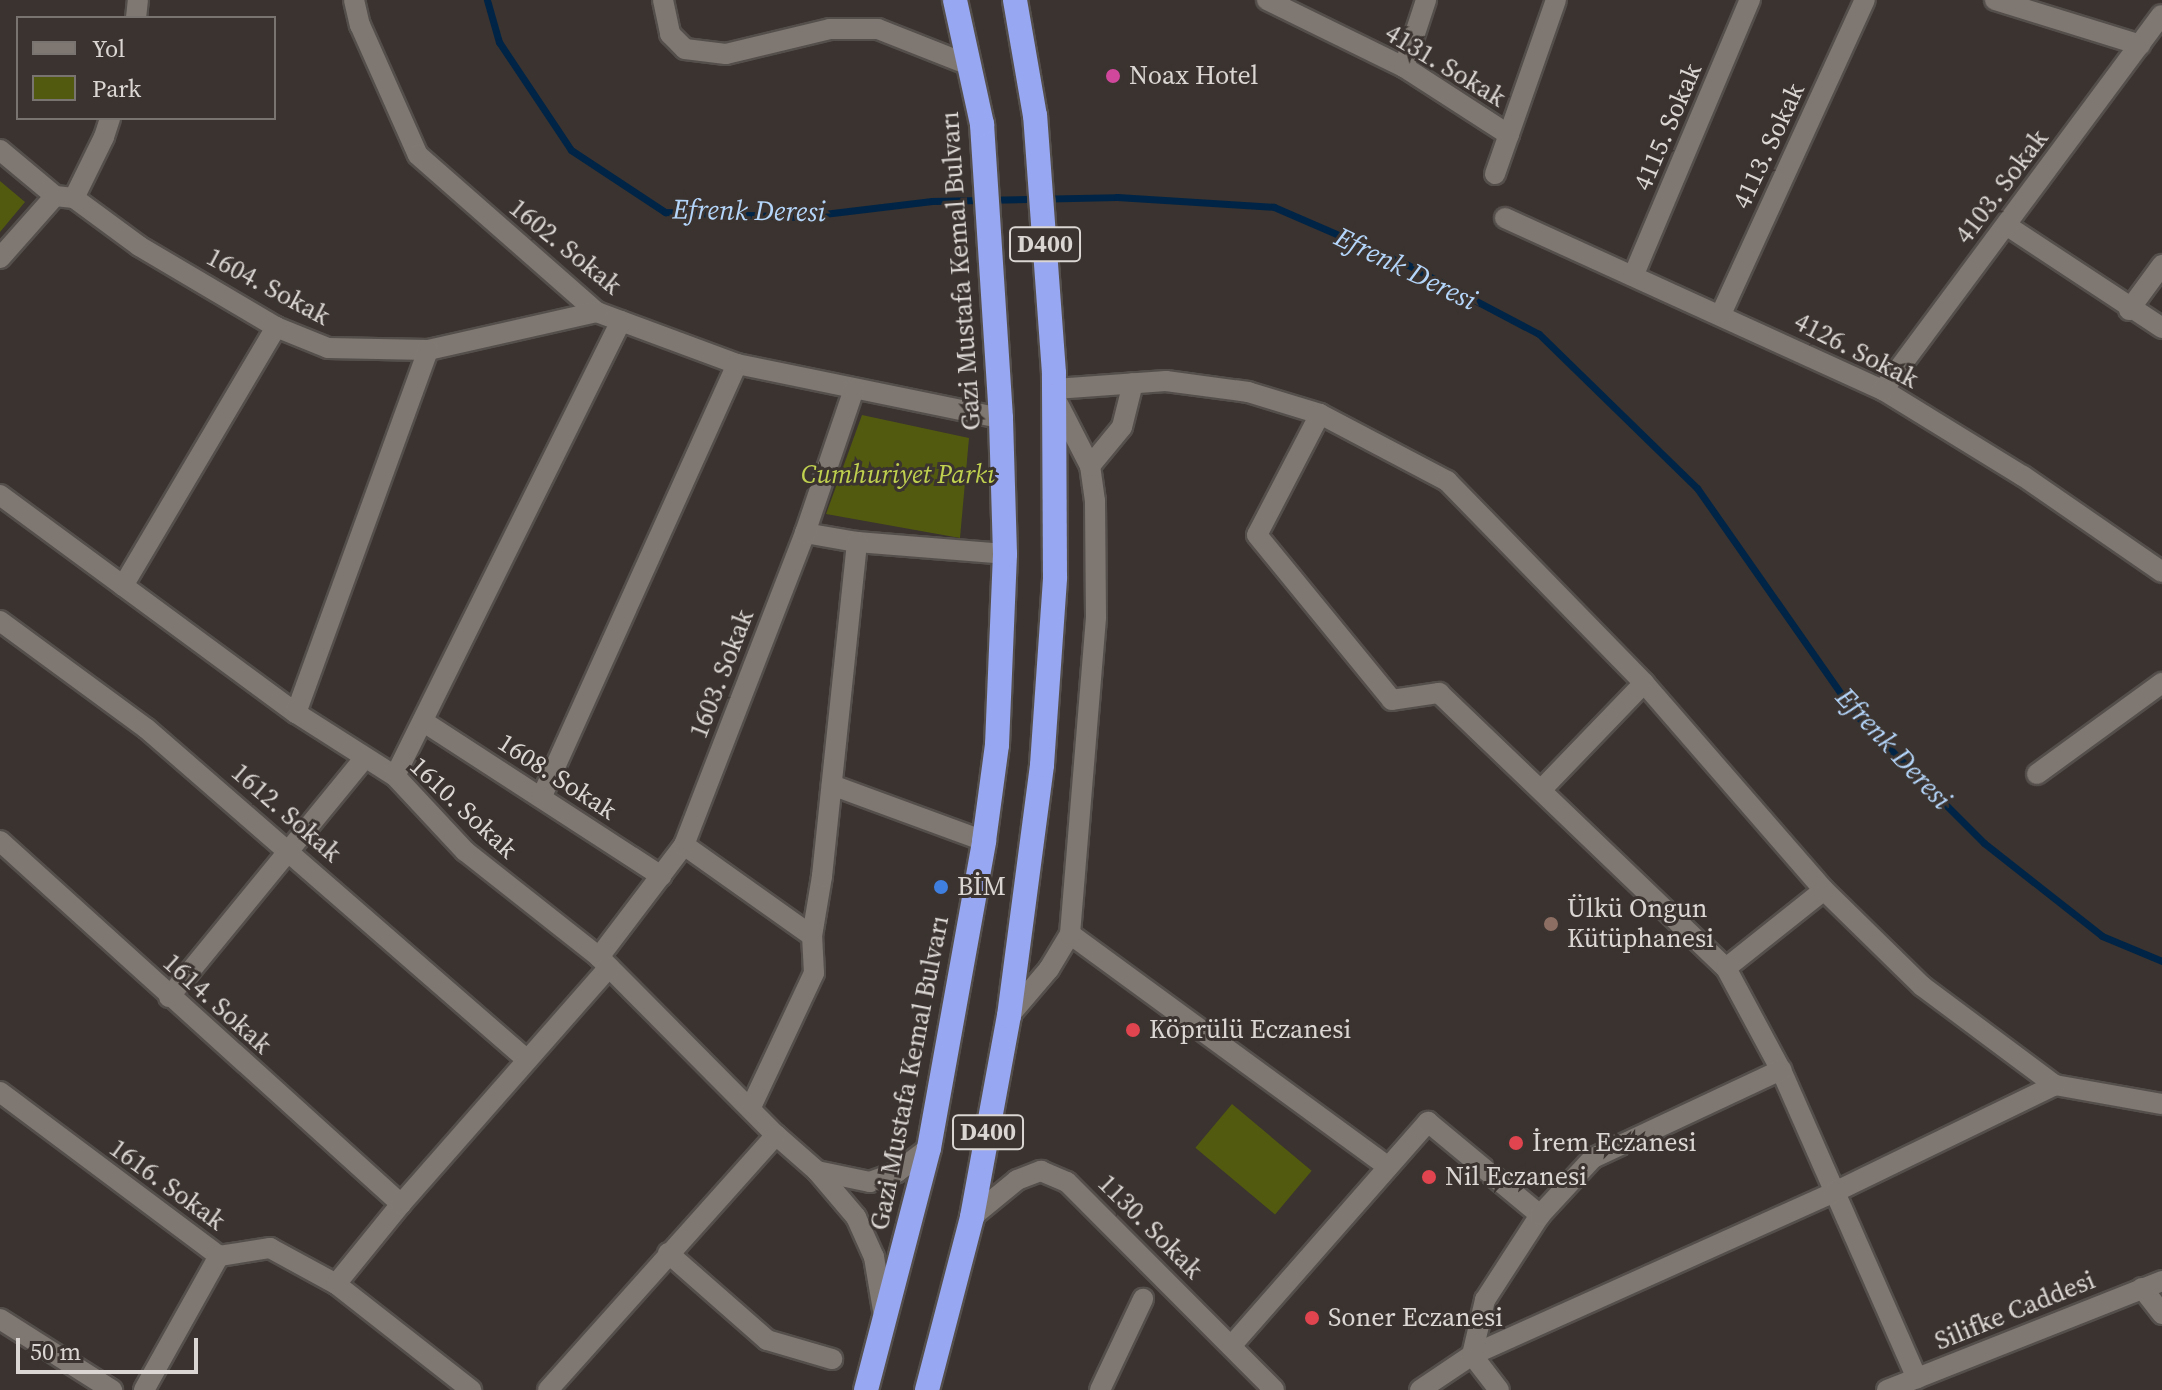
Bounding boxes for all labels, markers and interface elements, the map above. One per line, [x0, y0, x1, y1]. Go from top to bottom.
legend [16, 16, 276, 120]
street label: 4131. Sokak [1379, 18, 1511, 114]
text: Yol [92, 32, 125, 65]
street label: 4115. Sokak [1627, 59, 1709, 195]
place label: Noax Hotel [1129, 60, 1258, 92]
marker: Noax Hotel [1104, 67, 1122, 85]
text: Park [92, 72, 141, 105]
street label: 4113. Sokak [1726, 78, 1812, 214]
street label: Gazi Mustafa Kemal Bulvarı [934, 110, 988, 432]
street label: 4103. Sokak [1949, 124, 2055, 250]
street label: 1602. Sokak [503, 192, 627, 302]
water label: Efrenk Deresi [672, 192, 826, 228]
water label: Efrenk Deresi [1329, 219, 1483, 317]
road number: D400 [1009, 224, 1081, 264]
street label: 1604. Sokak [201, 242, 335, 332]
street label: 4126. Sokak [1789, 306, 1923, 396]
park label: Cumhuriyet Parkı [801, 459, 995, 491]
street label: 1603. Sokak [683, 605, 761, 743]
water label: Efrenk Deresi [1829, 680, 1959, 816]
street label: 1608. Sokak [492, 727, 622, 827]
street label: 1610. Sokak [403, 751, 523, 865]
street label: 1612. Sokak [225, 757, 347, 869]
place label: BİM [957, 871, 1006, 903]
marker: BİM [932, 878, 950, 896]
place label: Ülkü Ongun Kütüphanesi [1567, 893, 1714, 954]
street label: Gazi Mustafa Kemal Bulvarı [864, 913, 956, 1233]
marker: Ülkü Ongun Kütüphanesi [1542, 915, 1560, 933]
street label: 1614. Sokak [156, 947, 278, 1061]
place label: Köprülü Eczanesi [1149, 1014, 1351, 1046]
marker: Köprülü Eczanesi [1124, 1021, 1142, 1039]
road number: D400 [952, 1112, 1024, 1152]
place label: İrem Eczanesi [1532, 1127, 1697, 1159]
street label: 1616. Sokak [103, 1133, 231, 1237]
marker: İrem Eczanesi [1507, 1134, 1525, 1152]
place label: Nil Eczanesi [1445, 1161, 1587, 1193]
street label: 1130. Sokak [1091, 1168, 1209, 1286]
marker: Nil Eczanesi [1420, 1168, 1438, 1186]
street label: Silifke Caddesi [1930, 1265, 2100, 1357]
place label: Soner Eczanesi [1328, 1302, 1503, 1334]
marker: Soner Eczanesi [1303, 1309, 1321, 1327]
scale bar [20, 1322, 202, 1372]
text: 50 m [30, 1335, 81, 1368]

